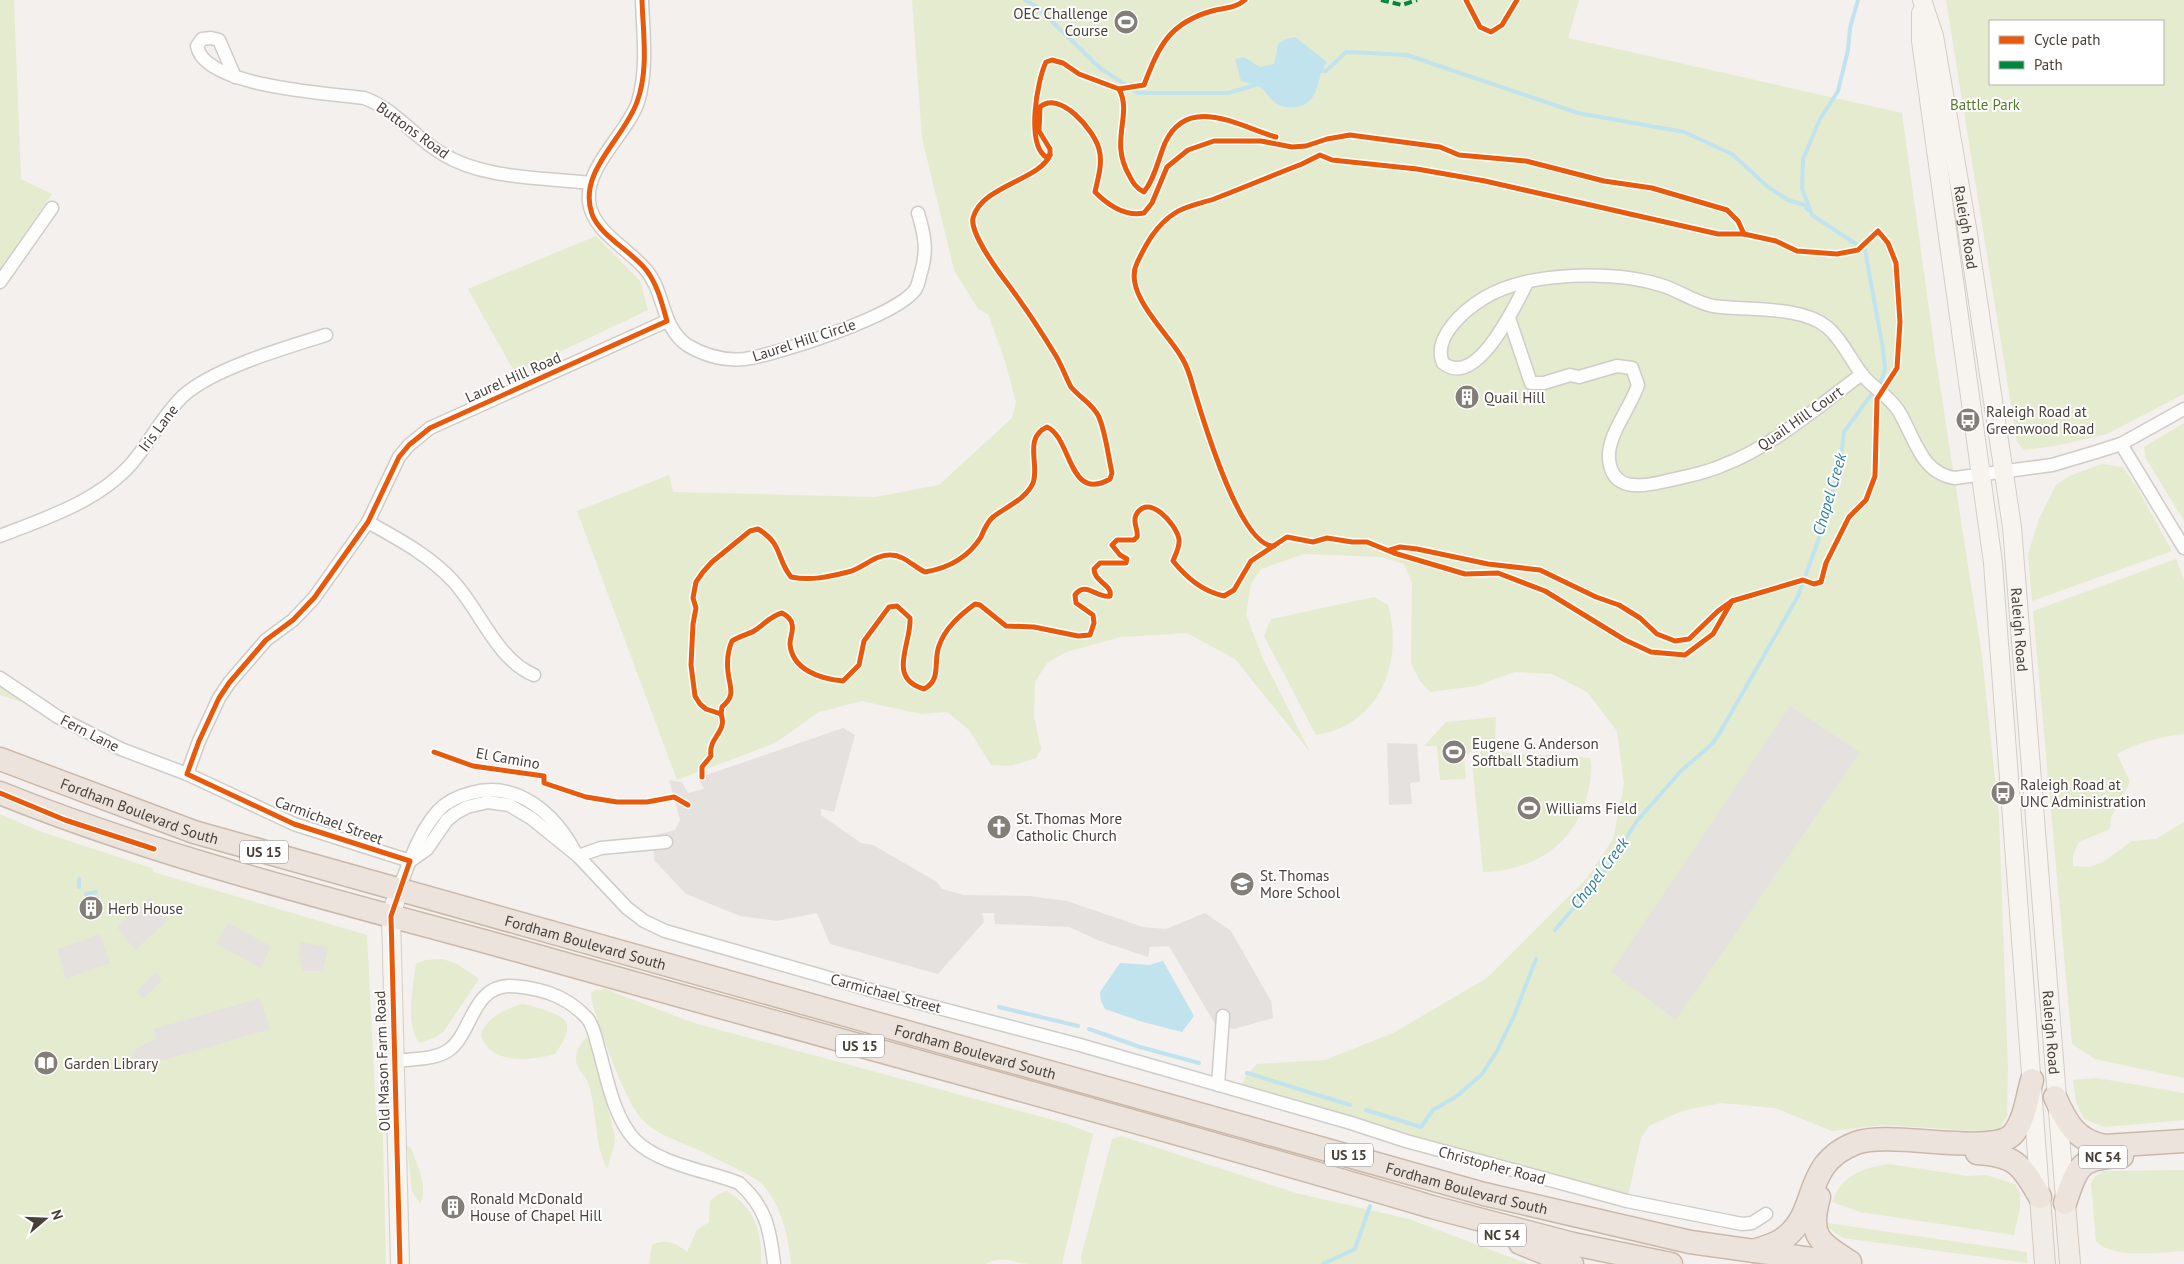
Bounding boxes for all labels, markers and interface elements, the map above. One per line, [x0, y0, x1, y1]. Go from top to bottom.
place label: OEC Challenge Course [1013, 4, 1108, 40]
sports icon: OEC Challenge Course [1113, 9, 1139, 35]
legend [1989, 20, 2164, 85]
text: Cycle path [2034, 30, 2100, 49]
text: Path [2034, 55, 2063, 74]
park label: Battle Park [1950, 95, 2021, 114]
street label: Buttons Road [373, 97, 453, 163]
street label: Raleigh Road [1950, 184, 1983, 270]
street label: Laurel Hill Circle [750, 314, 858, 366]
street label: Laurel Hill Road [462, 347, 564, 407]
street label: Quail Hill Court [1754, 382, 1846, 454]
building icon: Quail Hill [1454, 384, 1480, 410]
place label: Quail Hill [1484, 388, 1546, 407]
street label: Iris Lane [134, 401, 182, 455]
place label: Raleigh Road at Greenwood Road [1986, 402, 2094, 438]
bus stop icon: Raleigh Road at Greenwood Road [1955, 407, 1981, 433]
water label: Chapel Creek [1808, 450, 1850, 537]
street label: Raleigh Road [2007, 587, 2033, 672]
street label: Fern Lane [57, 710, 123, 756]
place label: Eugene G. Anderson Softball Stadium [1472, 734, 1599, 770]
sports icon: Eugene G. Anderson Softball Stadium [1441, 739, 1467, 765]
street label: El Camino [475, 743, 541, 773]
street label: Fordham Boulevard South [58, 773, 221, 848]
place label: Raleigh Road at UNC Administration [2020, 775, 2146, 811]
bus stop icon: Raleigh Road at UNC Administration [1990, 780, 2016, 806]
street label: Carmichael Street [272, 792, 386, 848]
sports icon: Williams Field [1516, 795, 1542, 821]
place label: Williams Field [1546, 799, 1637, 818]
place label: St. Thomas More Catholic Church [1016, 809, 1122, 845]
church icon: St. Thomas More Catholic Church [986, 814, 1012, 840]
water label: Chapel Creek [1566, 833, 1633, 913]
road number: US 15 [240, 840, 288, 864]
place label: St. Thomas More School [1260, 866, 1341, 902]
school or university icon: St. Thomas More School [1229, 871, 1255, 897]
building icon: Herb House [78, 895, 104, 921]
place label: Herb House [108, 899, 183, 918]
street label: Fordham Boulevard South [503, 910, 668, 974]
street label: Carmichael Street [829, 969, 943, 1017]
street label: Raleigh Road [2039, 989, 2065, 1075]
street label: Old Mason Farm Road [370, 990, 394, 1132]
street label: Fordham Boulevard South [893, 1020, 1058, 1083]
road number: US 15 [836, 1034, 884, 1058]
library icon: Garden Library [33, 1050, 59, 1076]
place label: Garden Library [64, 1054, 158, 1073]
street label: Christopher Road [1436, 1142, 1548, 1188]
road number: US 15 [1325, 1144, 1373, 1166]
road number: NC 54 [2079, 1146, 2127, 1168]
street label: Fordham Boulevard South [1384, 1157, 1550, 1218]
place label: Ronald McDonald House of Chapel Hill [470, 1189, 603, 1225]
north arrow [20, 1194, 70, 1244]
building icon: Ronald McDonald House of Chapel Hill [440, 1194, 466, 1220]
text: N [47, 1207, 67, 1222]
road number: NC 54 [1478, 1224, 1526, 1246]

